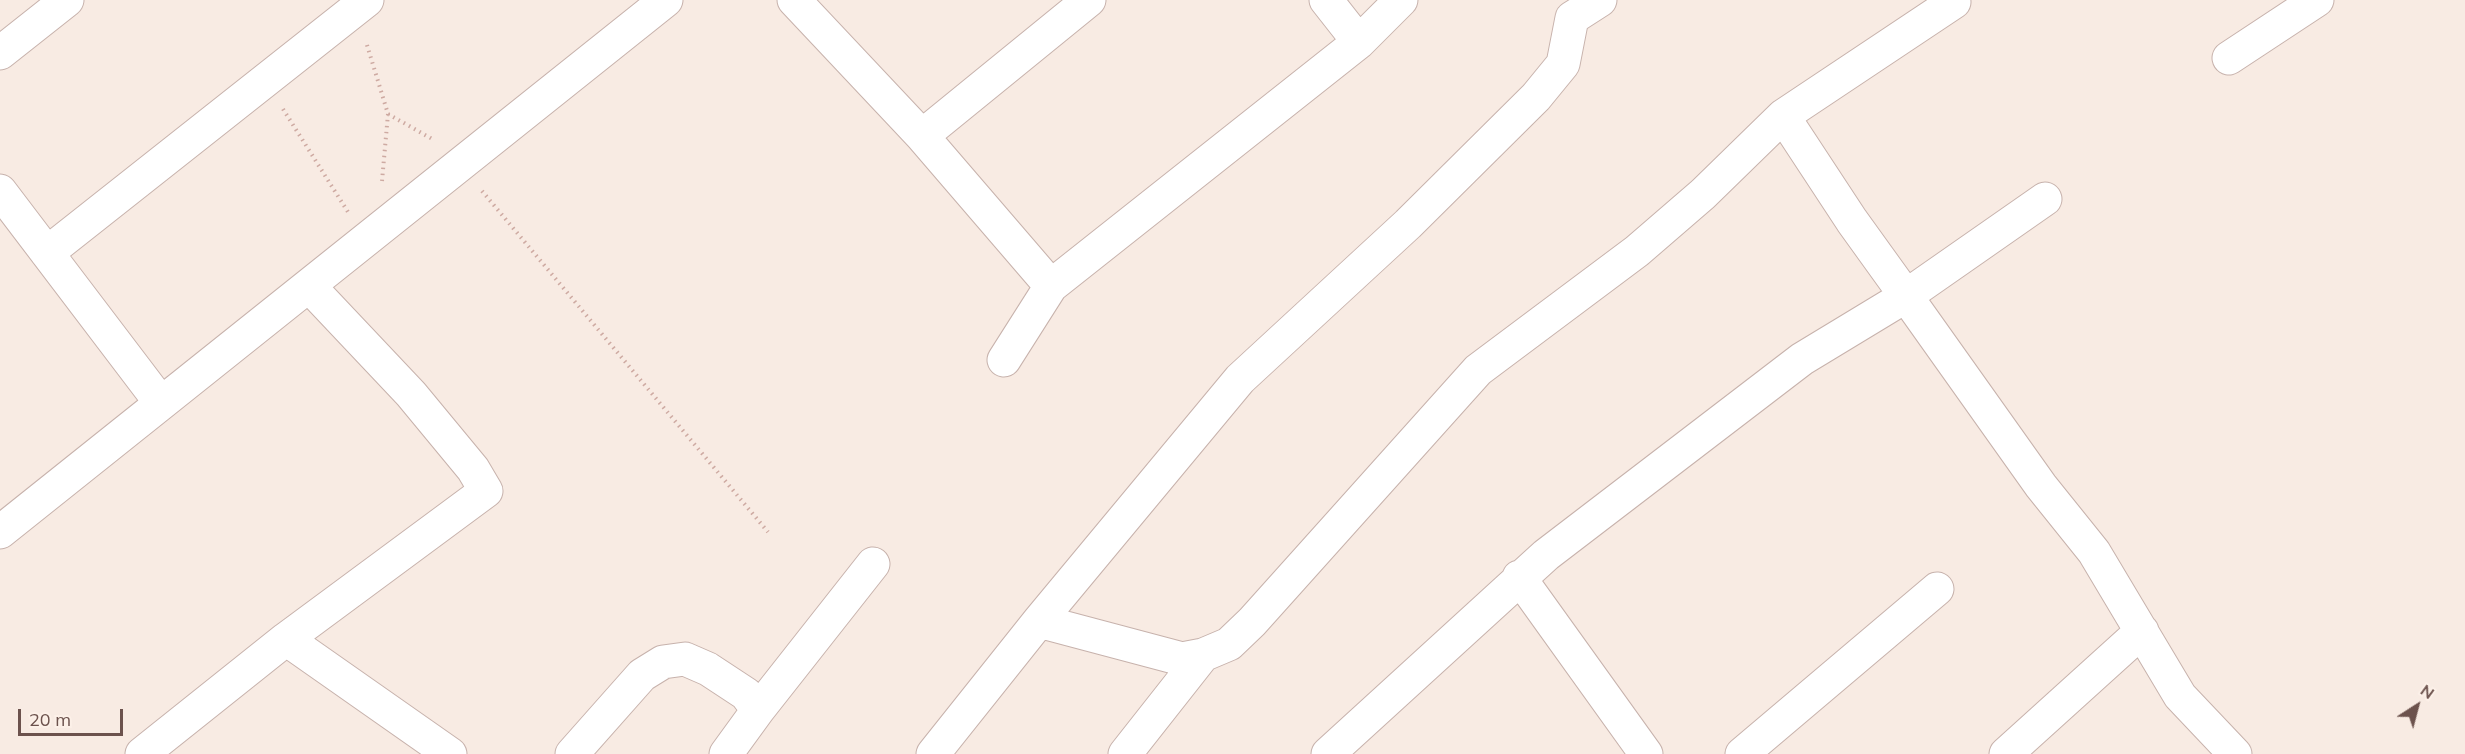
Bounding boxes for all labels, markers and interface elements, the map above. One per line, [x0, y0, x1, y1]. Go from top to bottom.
north arrow [2387, 676, 2447, 736]
text: N [2417, 680, 2438, 703]
scale bar [21, 697, 126, 735]
text: 20 m [29, 708, 71, 731]

